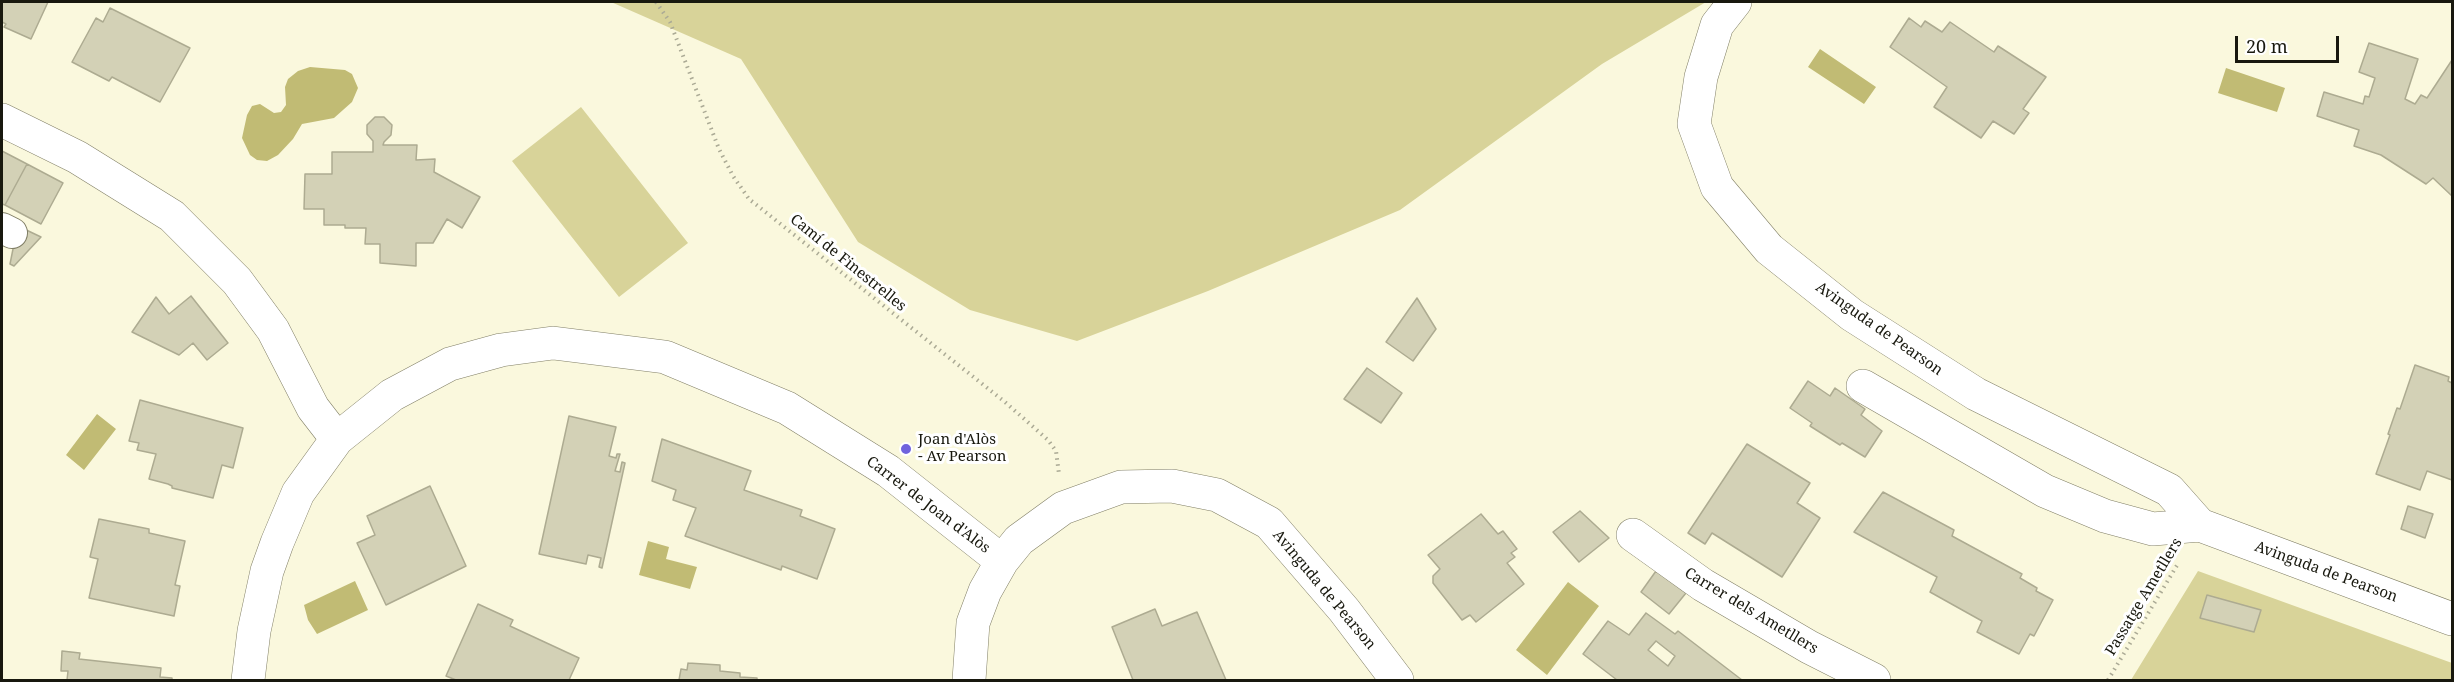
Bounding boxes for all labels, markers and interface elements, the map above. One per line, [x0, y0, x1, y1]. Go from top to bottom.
scale bar [2238, 24, 2342, 62]
text: 20 m [2246, 34, 2288, 58]
street label: Camí de Finestrelles [786, 211, 910, 315]
street label: Avinguda de Pearson [1812, 278, 1946, 380]
place label: Joan d'Alòs - Av Pearson [918, 431, 1006, 466]
marker: Joan d'Alòs - Av Pearson [899, 442, 913, 456]
street label: Carrer de Joan d'Alòs [863, 453, 993, 557]
street label: Avinguda de Pearson [1269, 526, 1379, 654]
street label: Passatge Ametllers [2102, 535, 2186, 659]
street label: Avinguda de Pearson [2252, 538, 2400, 606]
street label: Carrer dels Ametllers [1681, 564, 1821, 658]

